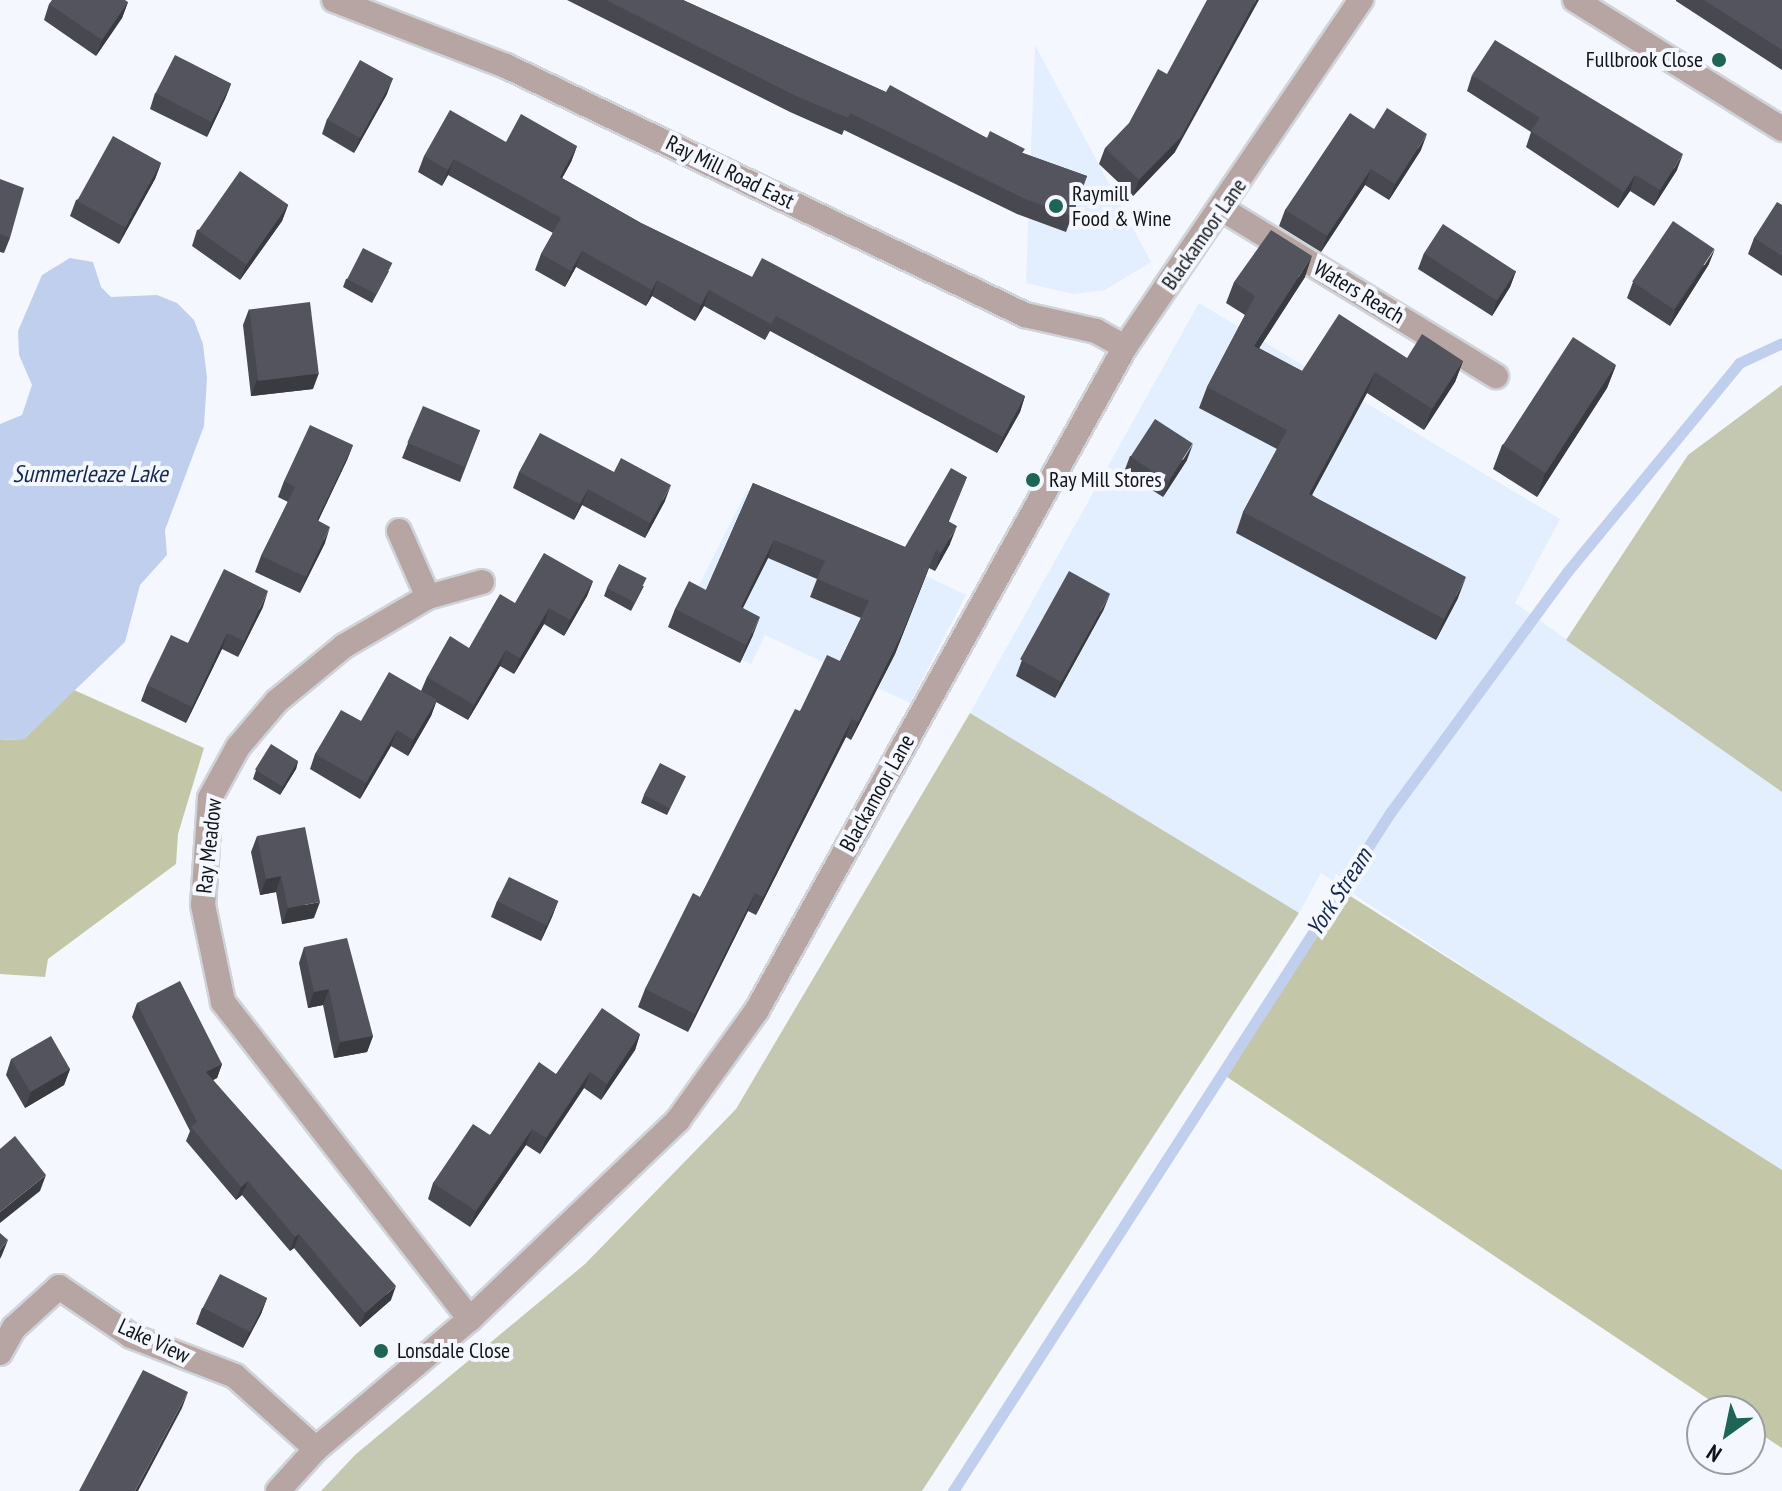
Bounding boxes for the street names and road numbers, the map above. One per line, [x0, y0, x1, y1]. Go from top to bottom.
street label: Ray Mill Road East [661, 129, 799, 215]
street label: Blackamoor Lane [1156, 173, 1252, 295]
street label: Waters Reach [1309, 255, 1409, 329]
street label: Blackamoor Lane [834, 730, 920, 856]
street label: Ray Meadow [191, 797, 227, 895]
street label: Lake View [114, 1313, 194, 1369]

